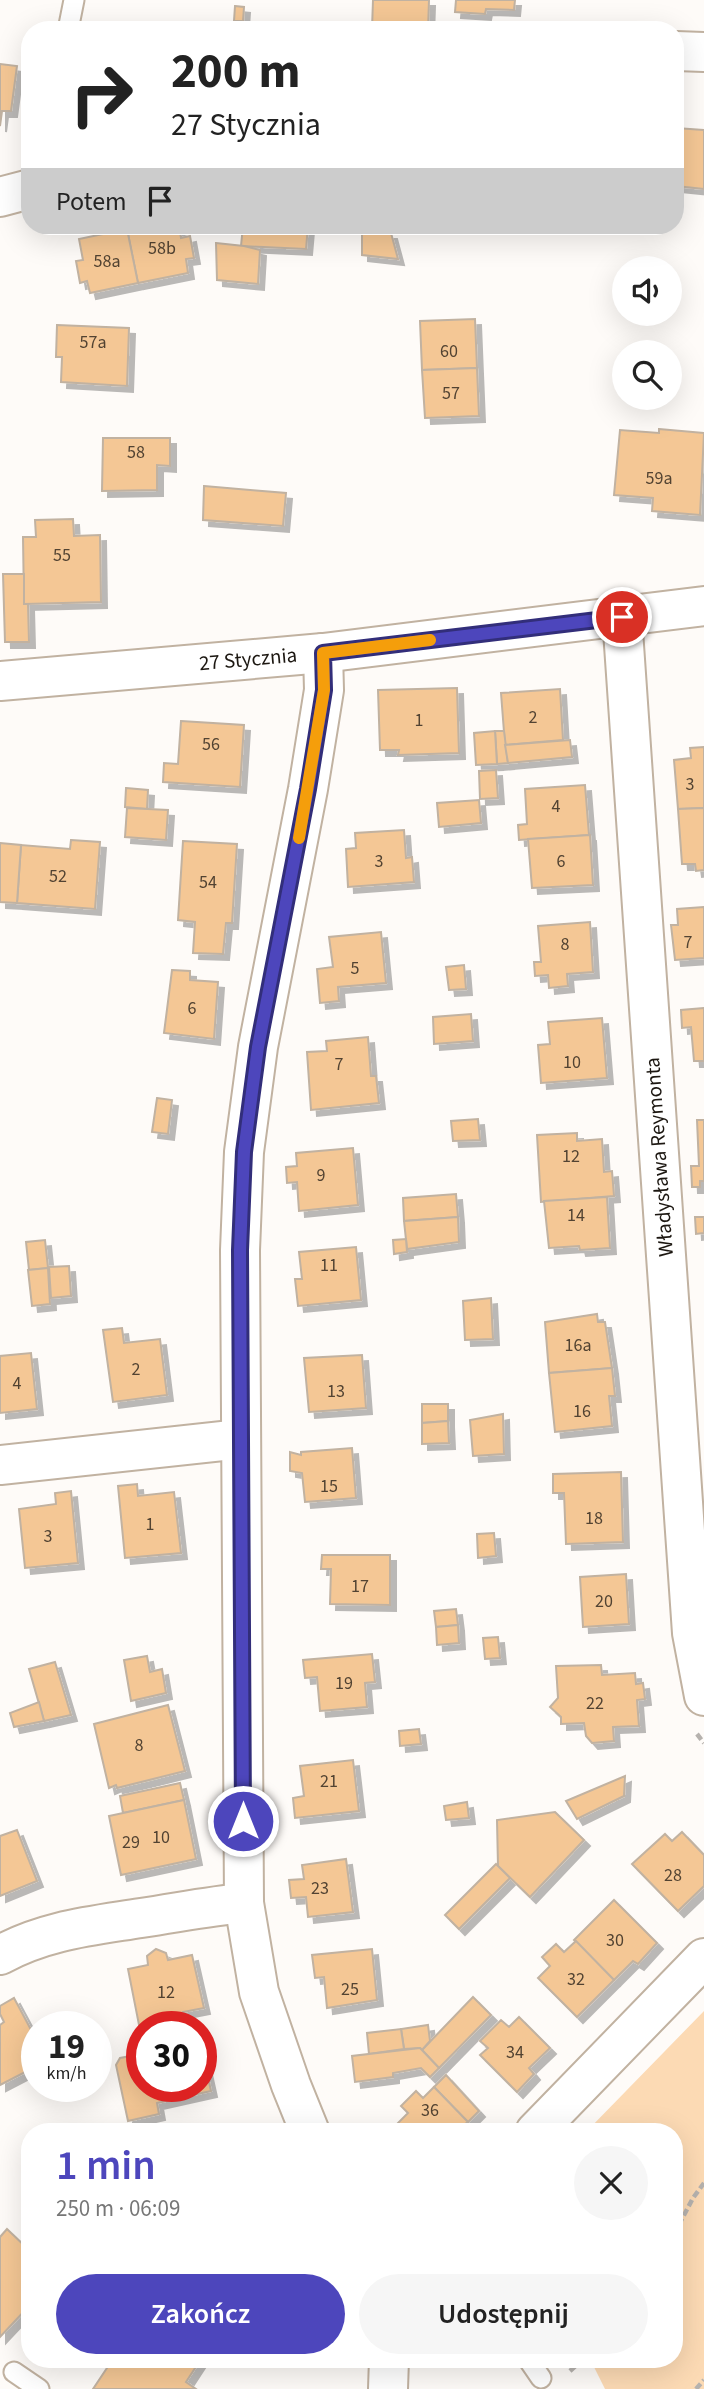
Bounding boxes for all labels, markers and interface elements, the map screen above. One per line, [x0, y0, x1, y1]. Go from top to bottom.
text: 200 m [171, 37, 300, 107]
icon: right [56, 49, 147, 140]
text: 27 Stycznia [171, 102, 321, 148]
icon: arrive [141, 182, 179, 220]
text: Potem [56, 183, 127, 220]
house number: 58b [148, 236, 176, 261]
house number: 58a [94, 249, 120, 274]
map controls [612, 256, 682, 410]
button: sound [612, 256, 682, 326]
house number: 57a [80, 330, 106, 355]
house number: 60 [440, 339, 458, 364]
button: search [612, 340, 682, 410]
house number: 57 [442, 381, 460, 406]
house number: 58 [127, 440, 145, 465]
house number: 59a [646, 466, 672, 491]
house number: 55 [53, 543, 71, 568]
pin [592, 587, 652, 647]
icon: arrive [603, 598, 641, 636]
street label: 27 Stycznia [198, 640, 298, 678]
house number: 2 [529, 705, 538, 730]
house number: 1 [415, 708, 423, 733]
house number: 56 [202, 732, 220, 757]
house number: 3 [686, 772, 695, 797]
house number: 4 [552, 794, 561, 819]
house number: 3 [375, 849, 384, 874]
house number: 6 [557, 849, 566, 874]
house number: 52 [49, 864, 67, 889]
house number: 54 [199, 870, 217, 895]
house number: 7 [684, 930, 693, 955]
house number: 8 [561, 932, 570, 957]
house number: 5 [351, 956, 360, 981]
house number: 6 [188, 996, 197, 1021]
house number: 10 [563, 1050, 581, 1075]
house number: 7 [335, 1052, 344, 1077]
street label: Władysława Reymonta [637, 1056, 681, 1258]
house number: 12 [562, 1144, 580, 1169]
house number: 9 [317, 1163, 326, 1188]
house number: 14 [567, 1203, 585, 1228]
house number: 11 [320, 1253, 338, 1278]
house number: 16a [565, 1333, 591, 1358]
house number: 2 [132, 1357, 141, 1382]
house number: 4 [13, 1371, 22, 1396]
house number: 13 [327, 1379, 345, 1404]
house number: 16 [573, 1399, 591, 1424]
house number: 15 [320, 1474, 338, 1499]
house number: 18 [585, 1506, 603, 1531]
house number: 1 [146, 1512, 154, 1537]
house number: 3 [44, 1524, 53, 1549]
house number: 17 [351, 1574, 369, 1599]
house number: 20 [595, 1589, 613, 1614]
house number: 19 [335, 1671, 353, 1696]
house number: 22 [586, 1691, 604, 1716]
house number: 8 [135, 1733, 144, 1758]
house number: 21 [320, 1769, 338, 1794]
position arrow [206, 1784, 280, 1858]
house number: 10 [152, 1825, 170, 1850]
house number: 29 [122, 1830, 140, 1855]
house number: 28 [664, 1863, 682, 1888]
house number: 23 [311, 1876, 329, 1901]
house number: 30 [606, 1928, 624, 1953]
house number: 32 [567, 1967, 585, 1992]
house number: 25 [341, 1977, 359, 2002]
house number: 12 [157, 1980, 175, 2005]
speed limit sign: 30 [126, 2011, 217, 2102]
text: 19 [48, 2022, 85, 2072]
house number: 34 [506, 2040, 524, 2065]
text: km/h [47, 2061, 86, 2086]
house number: 36 [421, 2098, 439, 2123]
text: 1 min [56, 2136, 156, 2196]
button: close [574, 2146, 648, 2220]
text: 250 m · 06:09 [56, 2192, 180, 2225]
button: Zakończ [56, 2274, 345, 2354]
button: Udostępnij [359, 2274, 648, 2354]

